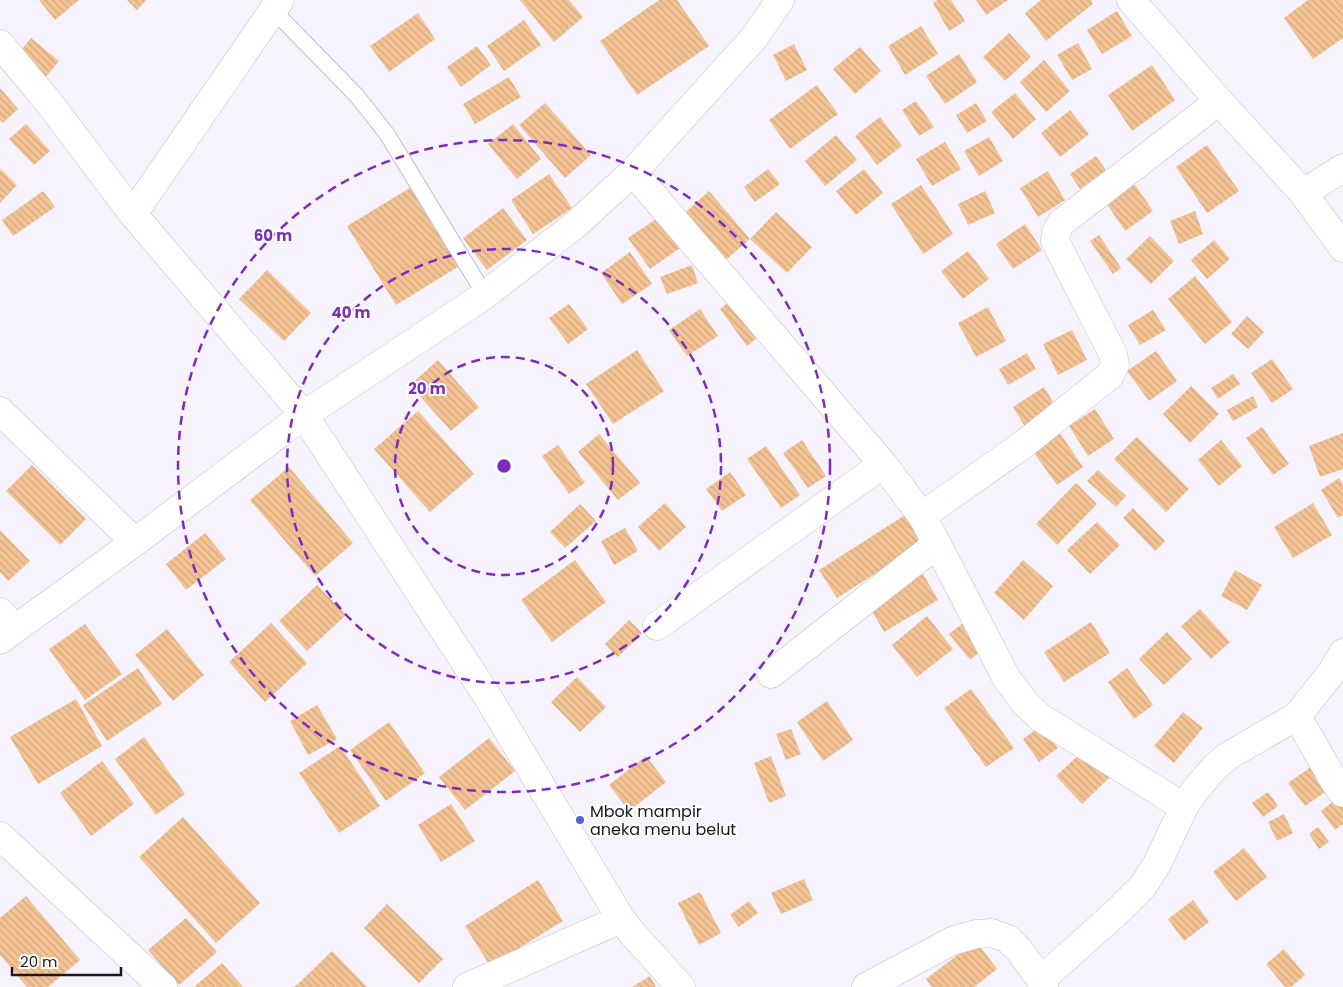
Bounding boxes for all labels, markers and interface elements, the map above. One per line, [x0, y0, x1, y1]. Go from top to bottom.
text: 60 m [254, 225, 292, 246]
text: 40 m [331, 302, 371, 323]
text: 20 m [408, 378, 446, 399]
centre of rings [495, 457, 513, 475]
place label: Mbok mampir aneka menu belut [590, 800, 736, 841]
marker: Mbok mampir aneka menu belut [574, 814, 586, 826]
scale bar [12, 944, 121, 976]
text: 20 m [20, 951, 58, 972]

